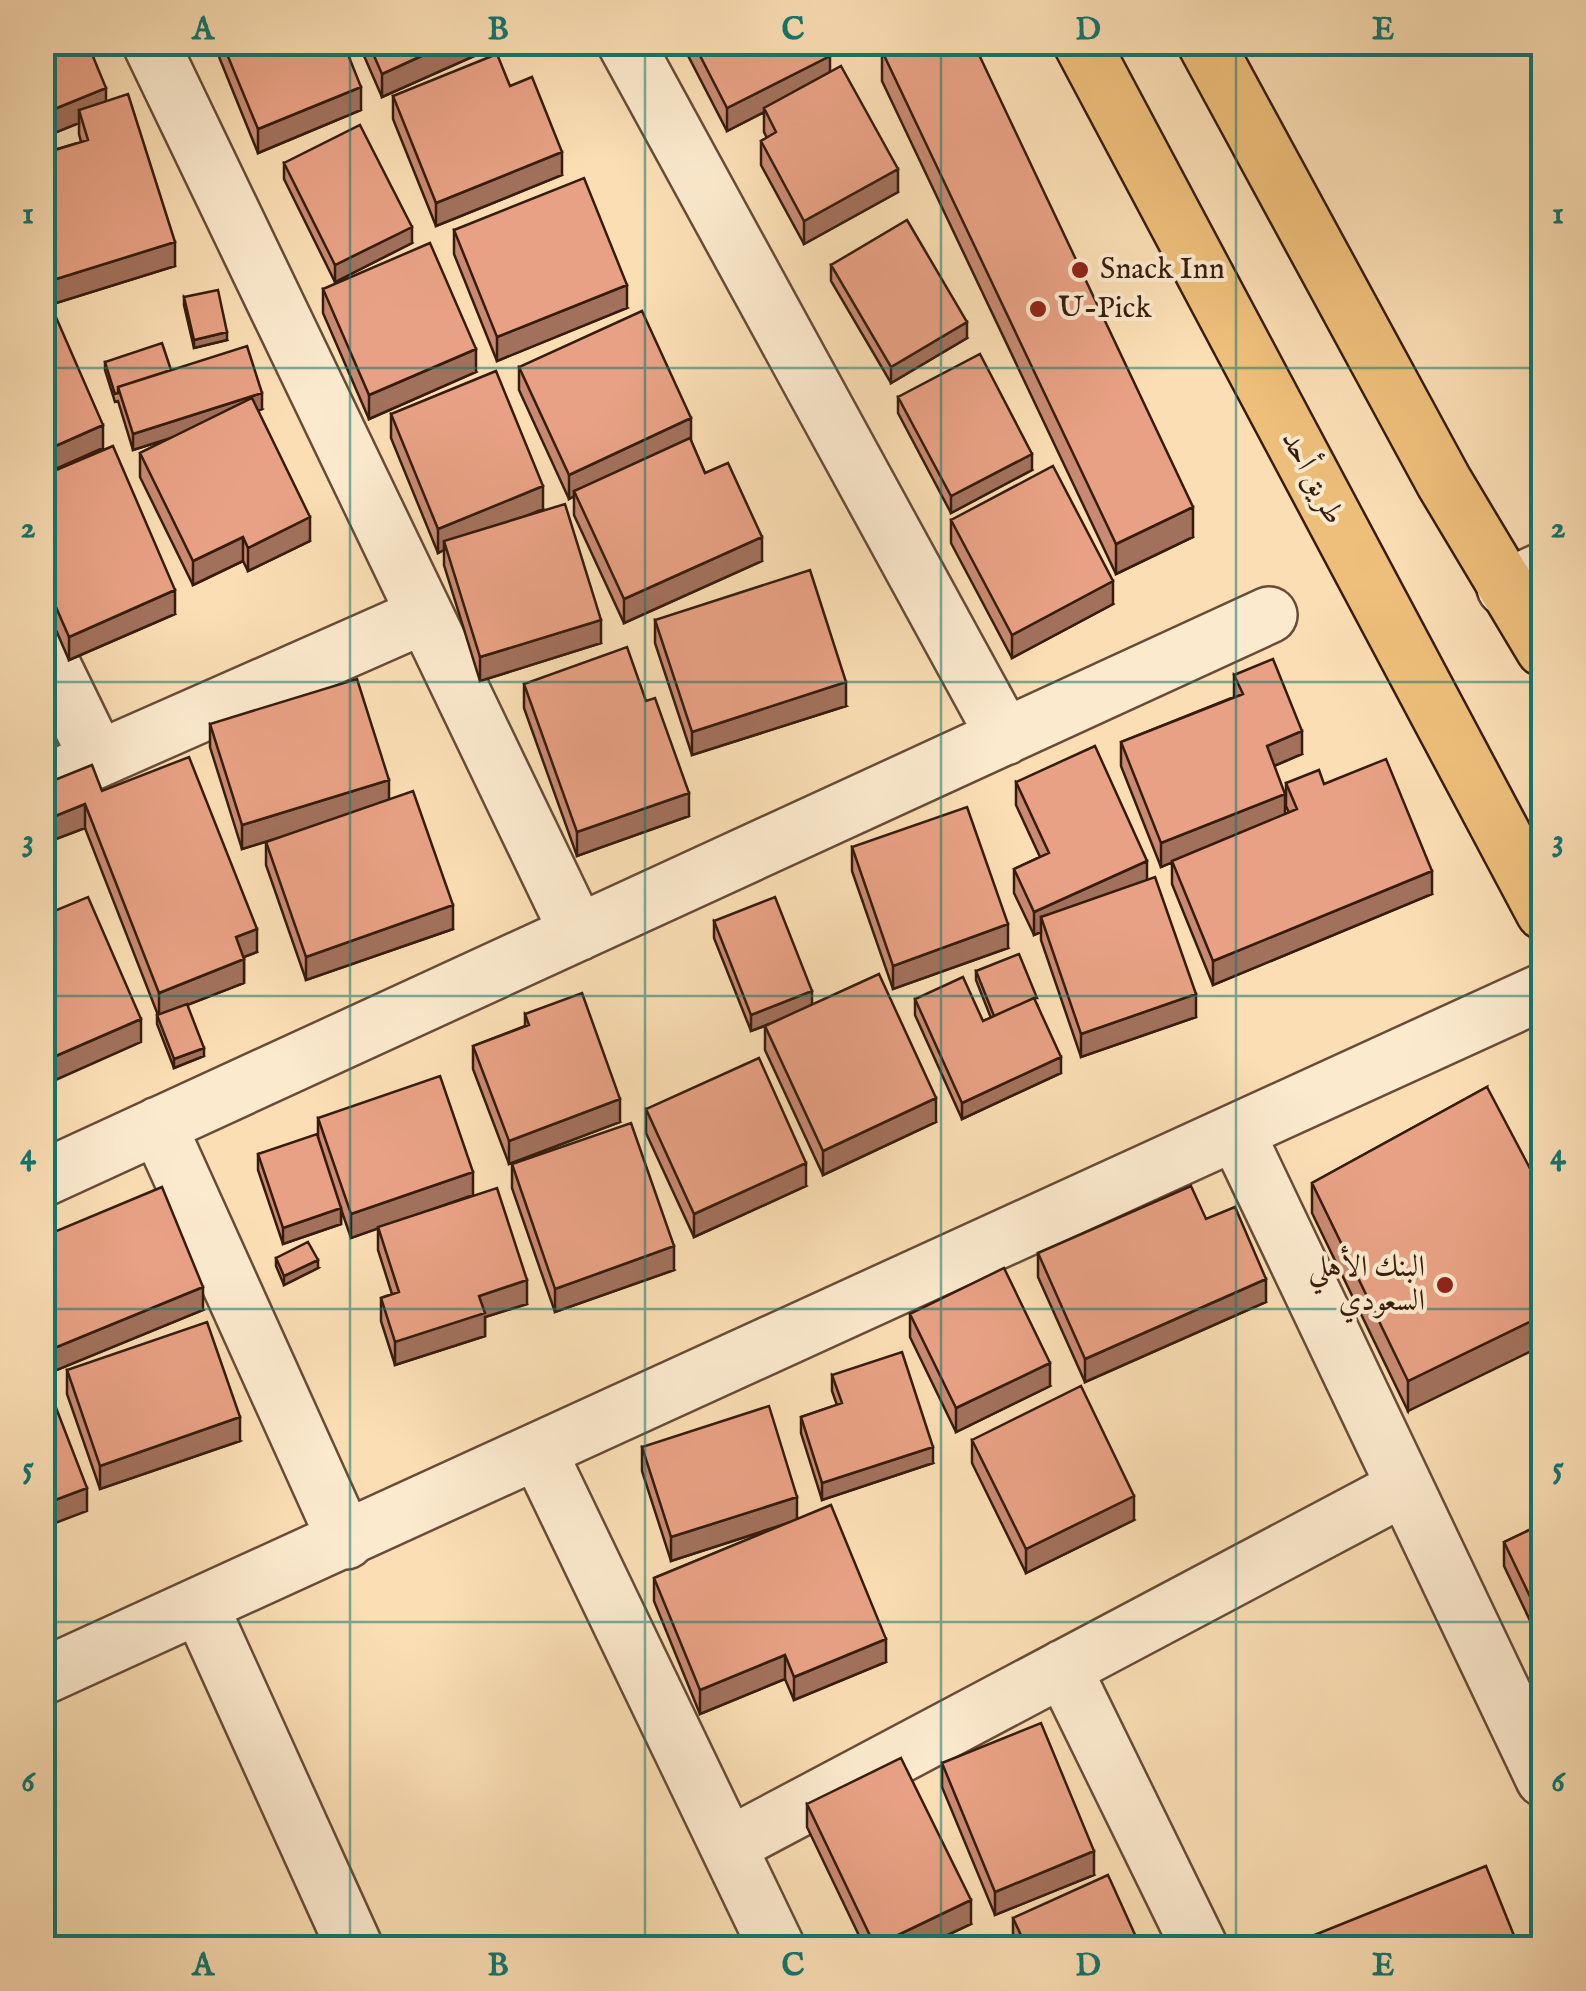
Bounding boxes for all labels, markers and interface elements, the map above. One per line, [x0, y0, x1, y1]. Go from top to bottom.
text: A [190, 10, 215, 51]
text: B [487, 10, 509, 51]
text: C [782, 10, 805, 51]
text: D [1075, 10, 1101, 51]
text: E [1372, 10, 1394, 51]
text: 1 [22, 194, 34, 235]
text: 1 [1552, 194, 1564, 235]
place label: Snack Inn [1100, 251, 1225, 289]
marker: Snack Inn [1069, 259, 1091, 281]
place label: U-Pick [1058, 290, 1152, 328]
marker: U-Pick [1027, 298, 1049, 320]
street label: طريق أحد [1272, 423, 1356, 531]
text: 2 [20, 508, 36, 549]
text: 2 [1550, 508, 1566, 549]
text: 3 [22, 821, 34, 862]
text: 3 [1552, 821, 1564, 862]
text: 4 [20, 1135, 36, 1176]
text: 4 [1550, 1135, 1566, 1176]
place label: البنك الأهلي السعودي [1308, 1245, 1425, 1324]
marker: البنك الأهلي السعودي [1434, 1274, 1456, 1296]
text: 5 [22, 1448, 34, 1489]
text: 5 [1552, 1448, 1564, 1489]
text: 6 [21, 1762, 36, 1803]
text: 6 [1551, 1762, 1566, 1803]
text: A [190, 1946, 215, 1987]
text: B [487, 1946, 509, 1987]
text: C [782, 1946, 805, 1987]
text: D [1075, 1946, 1101, 1987]
text: E [1372, 1946, 1394, 1987]

